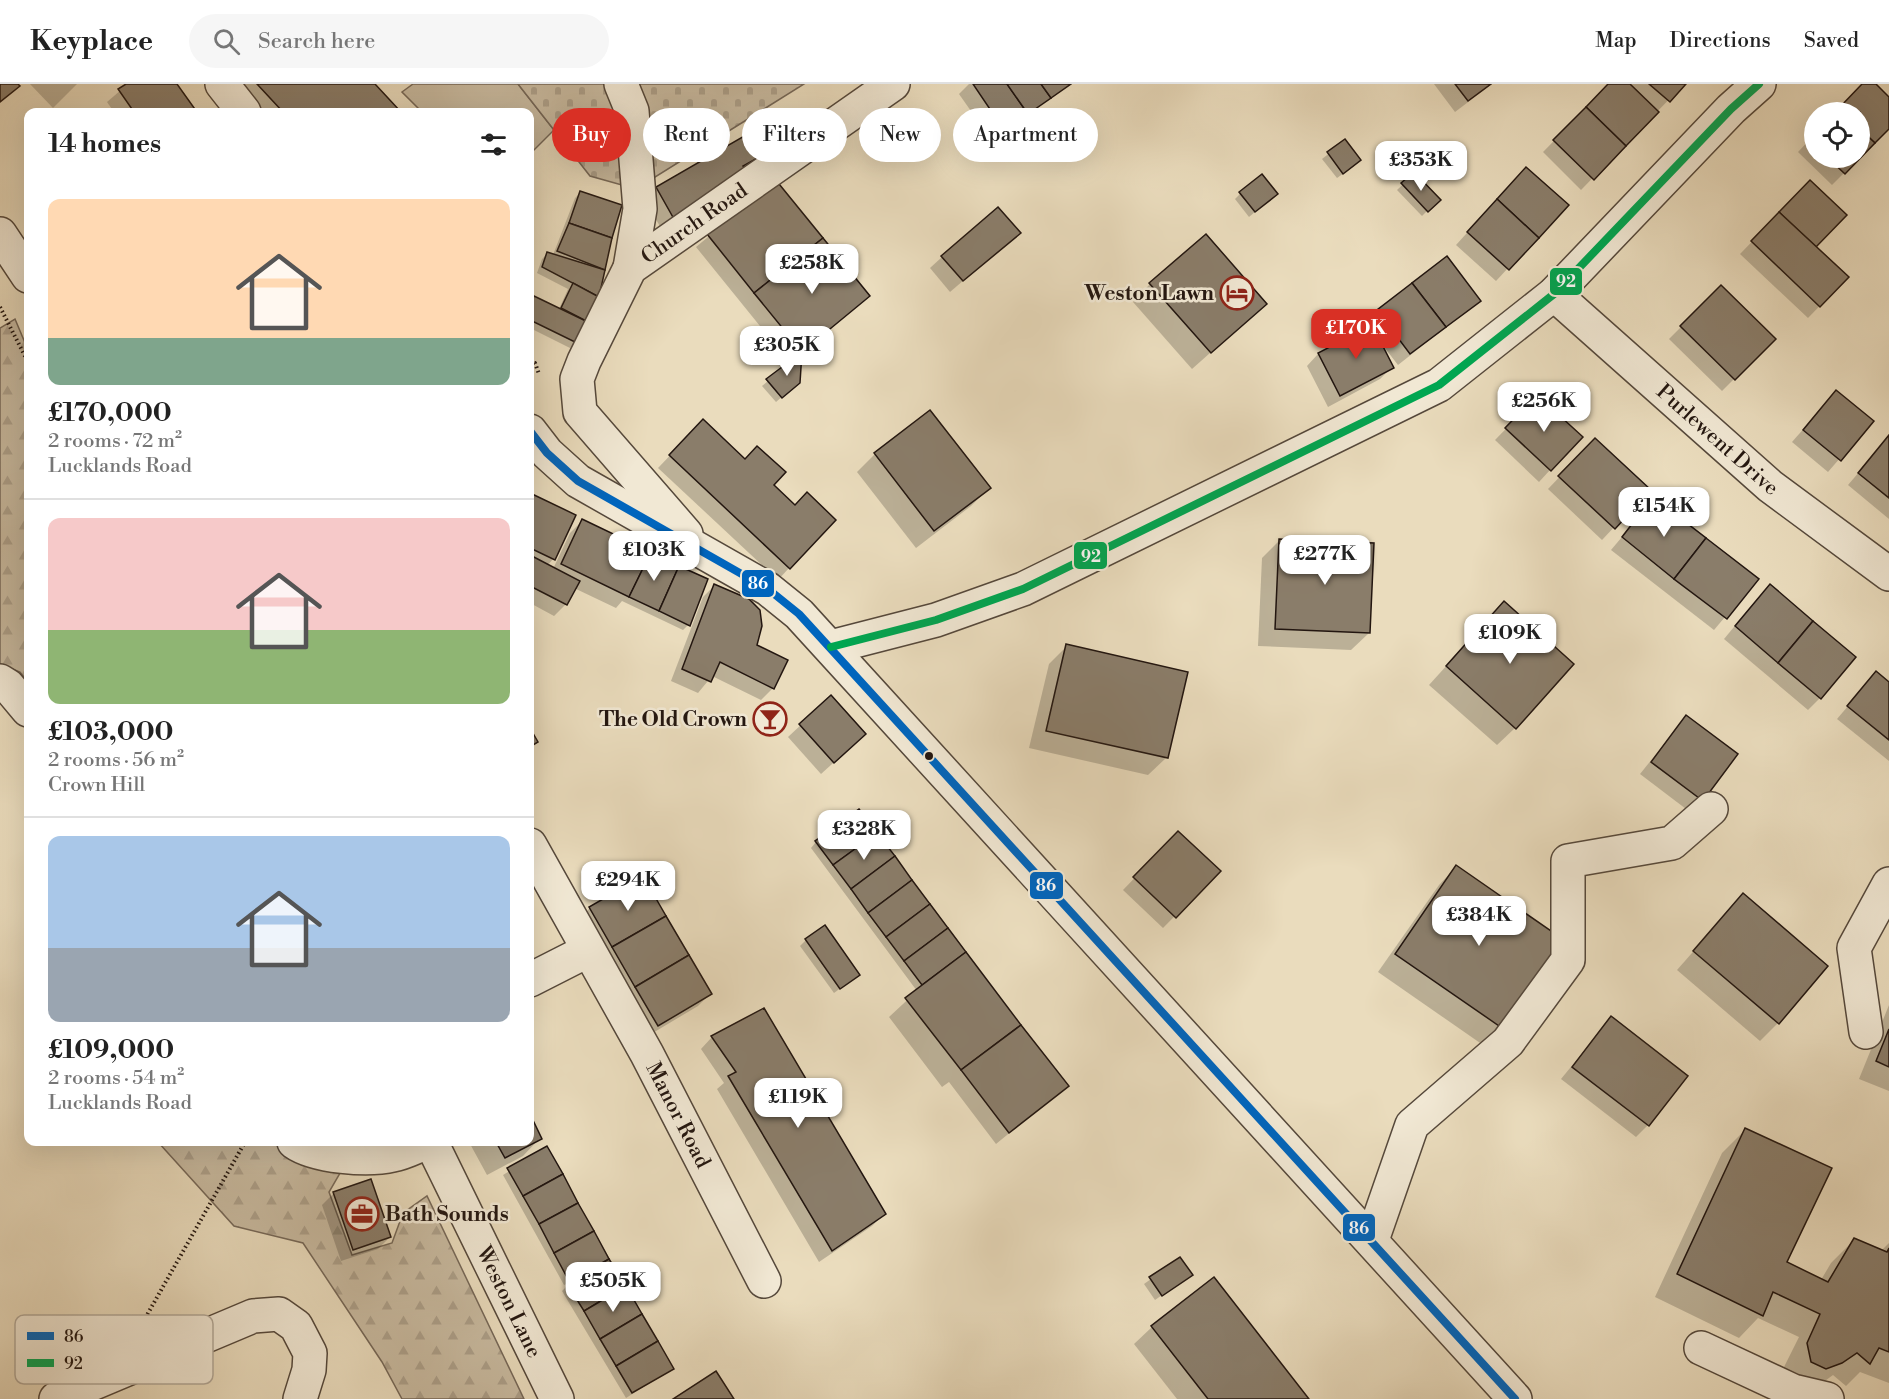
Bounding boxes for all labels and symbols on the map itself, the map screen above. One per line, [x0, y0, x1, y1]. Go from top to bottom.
pin: £353K [1379, 141, 1463, 192]
street label: Church Road [636, 178, 753, 270]
pin: £258K [770, 244, 854, 295]
line badge: 92 [1549, 267, 1583, 296]
text: 92 [1556, 272, 1576, 292]
hotel icon: Weston Lawn [1219, 275, 1255, 311]
place label: Weston Lawn [1084, 281, 1214, 307]
pin: £170K [1314, 309, 1398, 360]
pin: £305K [745, 326, 829, 377]
street label: Purlewent Drive [1651, 379, 1783, 502]
pin: £256K [1502, 382, 1586, 433]
pin: £154K [1622, 487, 1706, 538]
pin: £103K [612, 531, 696, 582]
pin: £277K [1283, 535, 1367, 586]
line badge: 92 [1073, 541, 1108, 570]
text: 92 [1081, 547, 1101, 567]
line badge: 86 [741, 569, 775, 598]
text: 86 [748, 574, 768, 594]
pin: £109K [1468, 614, 1552, 665]
bar icon: The Old Crown [752, 701, 788, 737]
place label: The Old Crown [599, 707, 747, 733]
unlabelled marker [923, 750, 935, 762]
pin: £328K [822, 810, 906, 861]
pin: £294K [586, 861, 670, 912]
line badge: 86 [1029, 871, 1064, 900]
text: 86 [1036, 876, 1056, 896]
pin: £384K [1437, 896, 1521, 947]
street label: Manor Road [639, 1058, 716, 1173]
pin: £119K [756, 1078, 840, 1129]
office icon: Bath Sounds [344, 1196, 380, 1232]
place label: Bath Sounds [385, 1202, 509, 1228]
line badge: 86 [1342, 1213, 1376, 1242]
text: 86 [1349, 1219, 1369, 1239]
street label: Weston Lane [470, 1241, 547, 1362]
pin: £505K [571, 1262, 655, 1313]
legend [15, 1315, 213, 1384]
text: 86 [64, 1327, 84, 1347]
text: 92 [64, 1354, 83, 1374]

